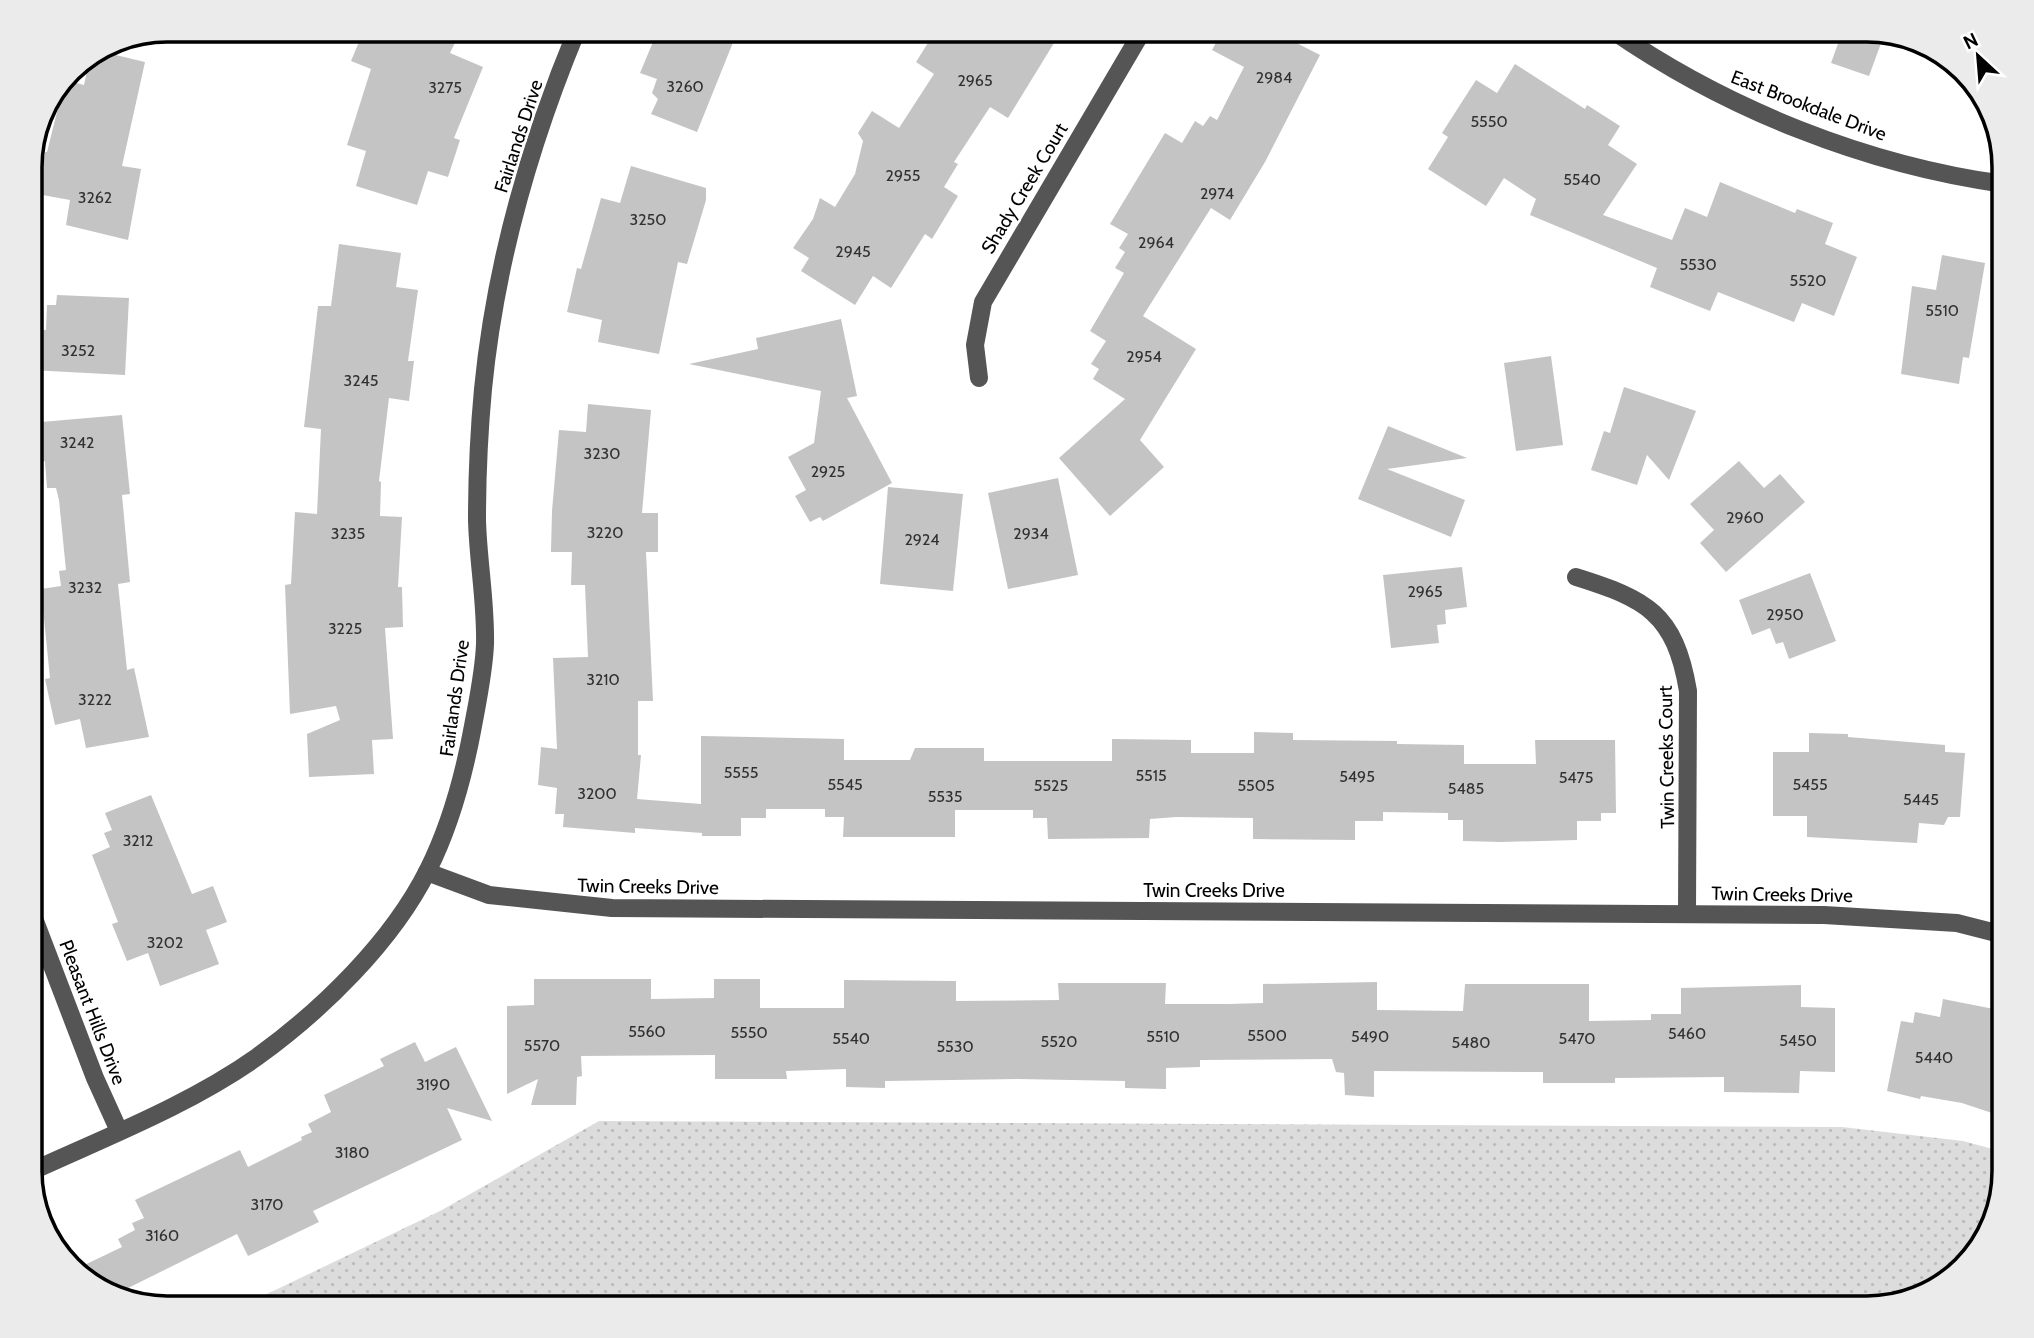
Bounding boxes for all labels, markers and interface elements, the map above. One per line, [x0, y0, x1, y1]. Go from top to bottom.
north arrow [1943, 21, 2013, 91]
text: N [1960, 28, 1982, 54]
street label: East Brookdale Drive [1728, 65, 1890, 146]
house number: 2984 [1256, 68, 1292, 87]
house number: 2965 [957, 71, 993, 90]
street label: Fairlands Drive [489, 76, 548, 196]
house number: 3260 [666, 77, 704, 96]
house number: 3275 [428, 78, 462, 97]
house number: 5550 [1470, 112, 1508, 131]
street label: Shady Creek Court [976, 118, 1073, 258]
house number: 2955 [886, 166, 920, 185]
house number: 5540 [1563, 170, 1601, 189]
house number: 2974 [1200, 184, 1234, 203]
house number: 3262 [78, 188, 112, 207]
house number: 3250 [630, 210, 666, 229]
house number: 2964 [1138, 233, 1174, 252]
house number: 2945 [835, 242, 871, 261]
house number: 5530 [1679, 255, 1717, 274]
house number: 5520 [1790, 271, 1826, 290]
house number: 5510 [1925, 301, 1959, 320]
house number: 3252 [61, 341, 95, 360]
house number: 2954 [1126, 347, 1162, 366]
house number: 3245 [344, 371, 378, 390]
house number: 3242 [60, 433, 94, 452]
house number: 3230 [584, 444, 620, 463]
house number: 2925 [811, 462, 845, 481]
house number: 2960 [1726, 508, 1764, 527]
house number: 3220 [587, 523, 623, 542]
house number: 3235 [331, 524, 365, 543]
house number: 2934 [1013, 524, 1049, 543]
house number: 2924 [904, 530, 940, 549]
house number: 3232 [68, 578, 102, 597]
house number: 2965 [1407, 582, 1443, 601]
house number: 2950 [1766, 605, 1804, 624]
house number: 3225 [328, 619, 362, 638]
street label: Fairlands Drive [435, 638, 474, 758]
house number: 3210 [586, 670, 620, 689]
street label: Twin Creeks Court [1654, 685, 1679, 829]
house number: 3222 [78, 690, 112, 709]
house number: 5555 [724, 763, 758, 782]
house number: 5515 [1135, 766, 1167, 785]
house number: 5495 [1339, 767, 1375, 786]
house number: 5475 [1559, 768, 1593, 787]
house number: 5545 [827, 775, 863, 794]
house number: 5455 [1792, 775, 1828, 794]
house number: 5525 [1034, 776, 1068, 795]
house number: 5505 [1237, 776, 1275, 795]
house number: 5485 [1448, 779, 1484, 798]
house number: 3200 [577, 784, 617, 803]
house number: 5535 [928, 787, 962, 806]
house number: 5445 [1903, 790, 1939, 809]
house number: 3212 [123, 831, 153, 850]
street label: Twin Creeks Drive [577, 874, 719, 899]
street label: Twin Creeks Drive [1143, 879, 1285, 902]
street label: Twin Creeks Drive [1711, 882, 1853, 907]
house number: 3202 [147, 933, 183, 952]
street label: Pleasant Hills Drive [54, 937, 131, 1088]
house number: 5560 [628, 1022, 666, 1041]
house number: 5550 [730, 1023, 768, 1042]
house number: 5460 [1668, 1024, 1706, 1043]
house number: 5500 [1247, 1026, 1287, 1045]
house number: 5510 [1146, 1027, 1180, 1046]
house number: 5490 [1351, 1027, 1389, 1046]
house number: 5540 [832, 1029, 870, 1048]
house number: 5470 [1559, 1029, 1595, 1048]
house number: 5450 [1779, 1031, 1817, 1050]
house number: 5520 [1041, 1032, 1077, 1051]
house number: 5480 [1452, 1033, 1490, 1052]
house number: 5570 [524, 1036, 560, 1055]
house number: 5530 [936, 1037, 974, 1056]
house number: 5440 [1915, 1048, 1953, 1067]
house number: 3190 [416, 1075, 450, 1094]
house number: 3180 [335, 1143, 369, 1162]
house number: 3170 [251, 1195, 283, 1214]
house number: 3160 [145, 1226, 179, 1245]

